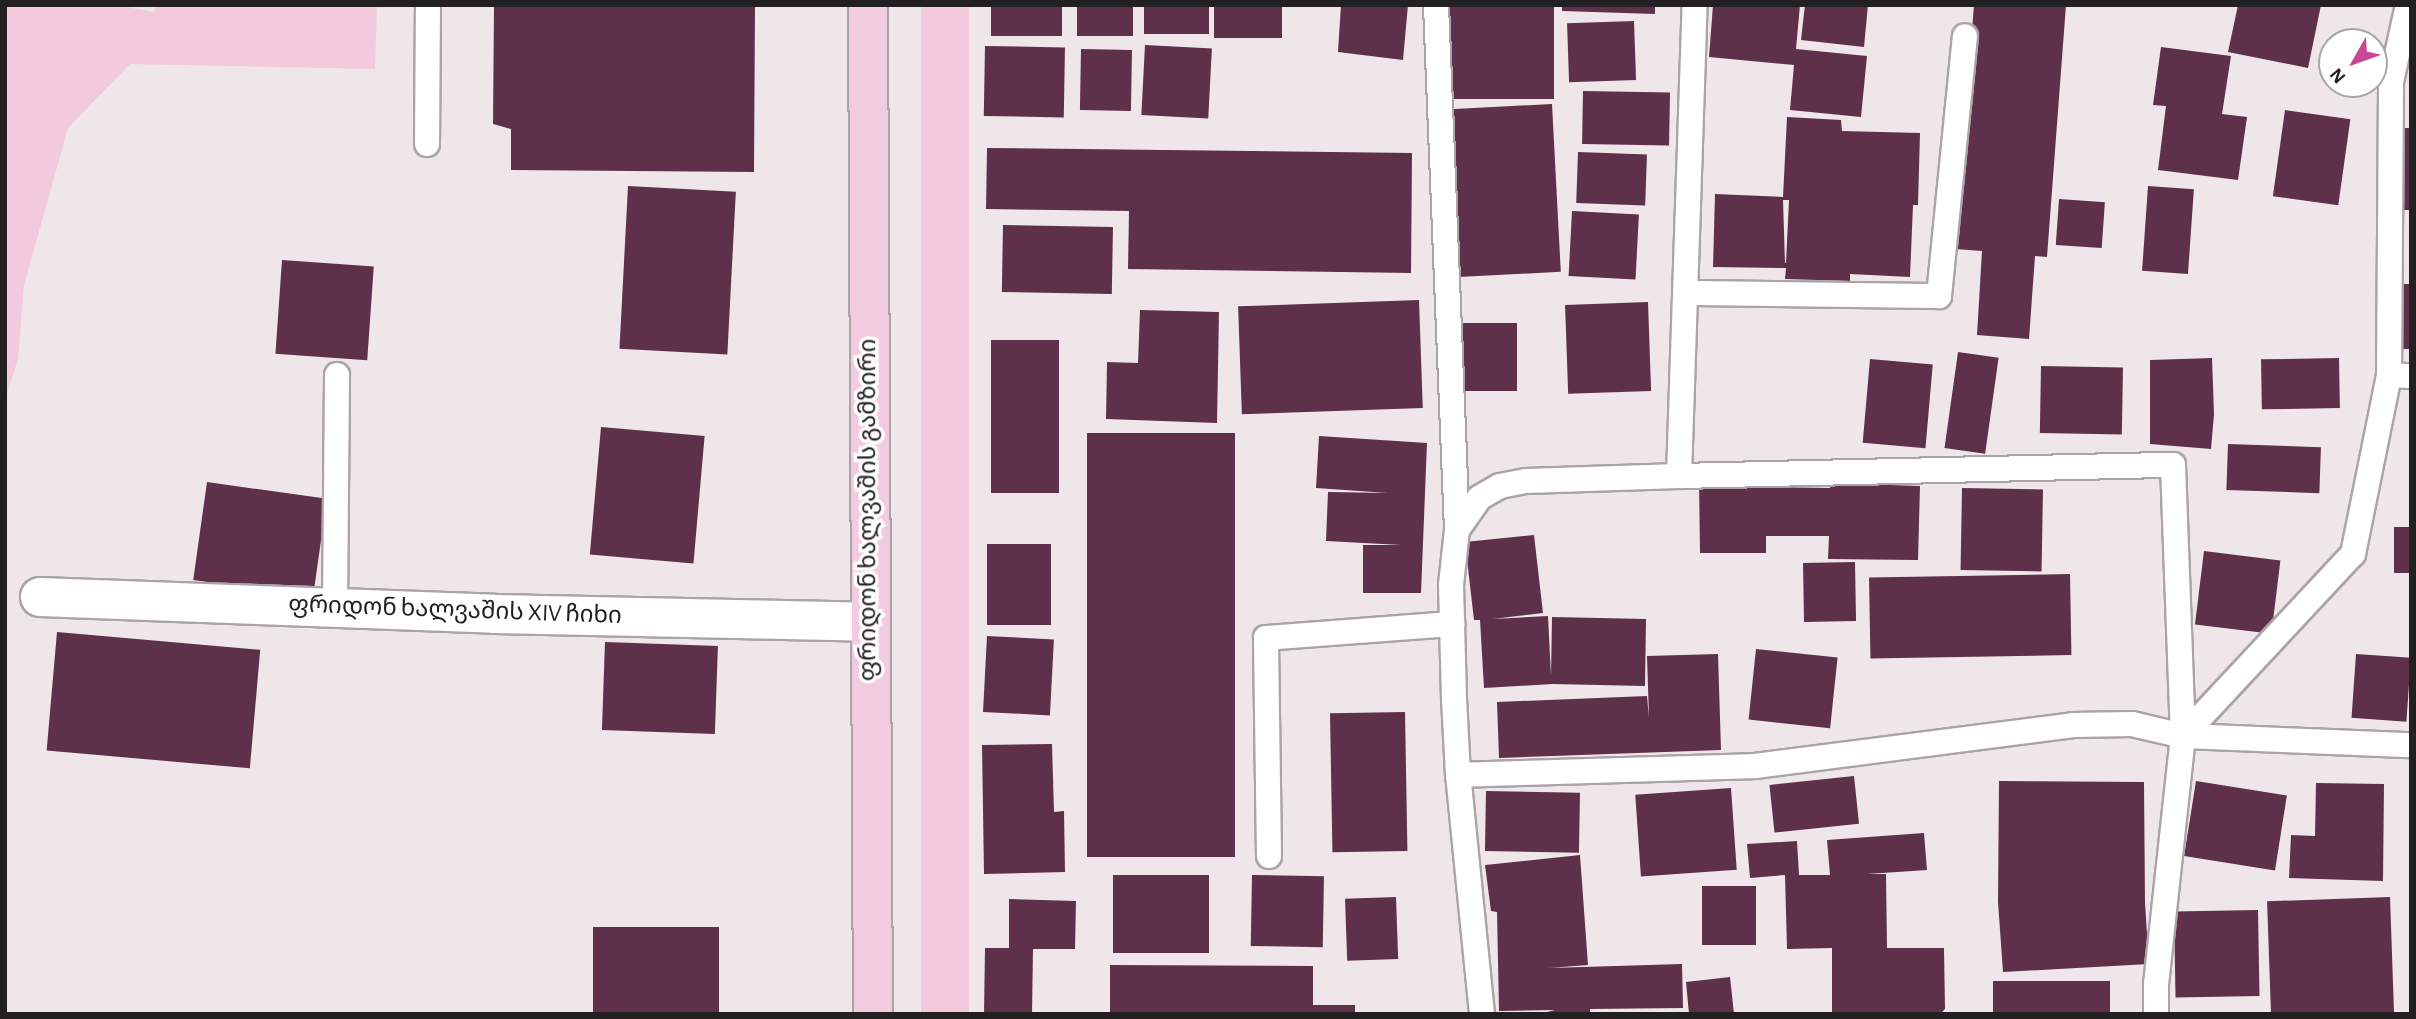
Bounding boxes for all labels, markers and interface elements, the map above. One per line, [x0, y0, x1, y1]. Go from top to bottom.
north arrow [2318, 28, 2388, 98]
text: N [2327, 64, 2350, 87]
street label: ფრიდონ ხალვაშის გამზირი [855, 339, 883, 681]
street label: ფრიდონ ხალვაშის XIV ჩიხი [288, 591, 622, 631]

